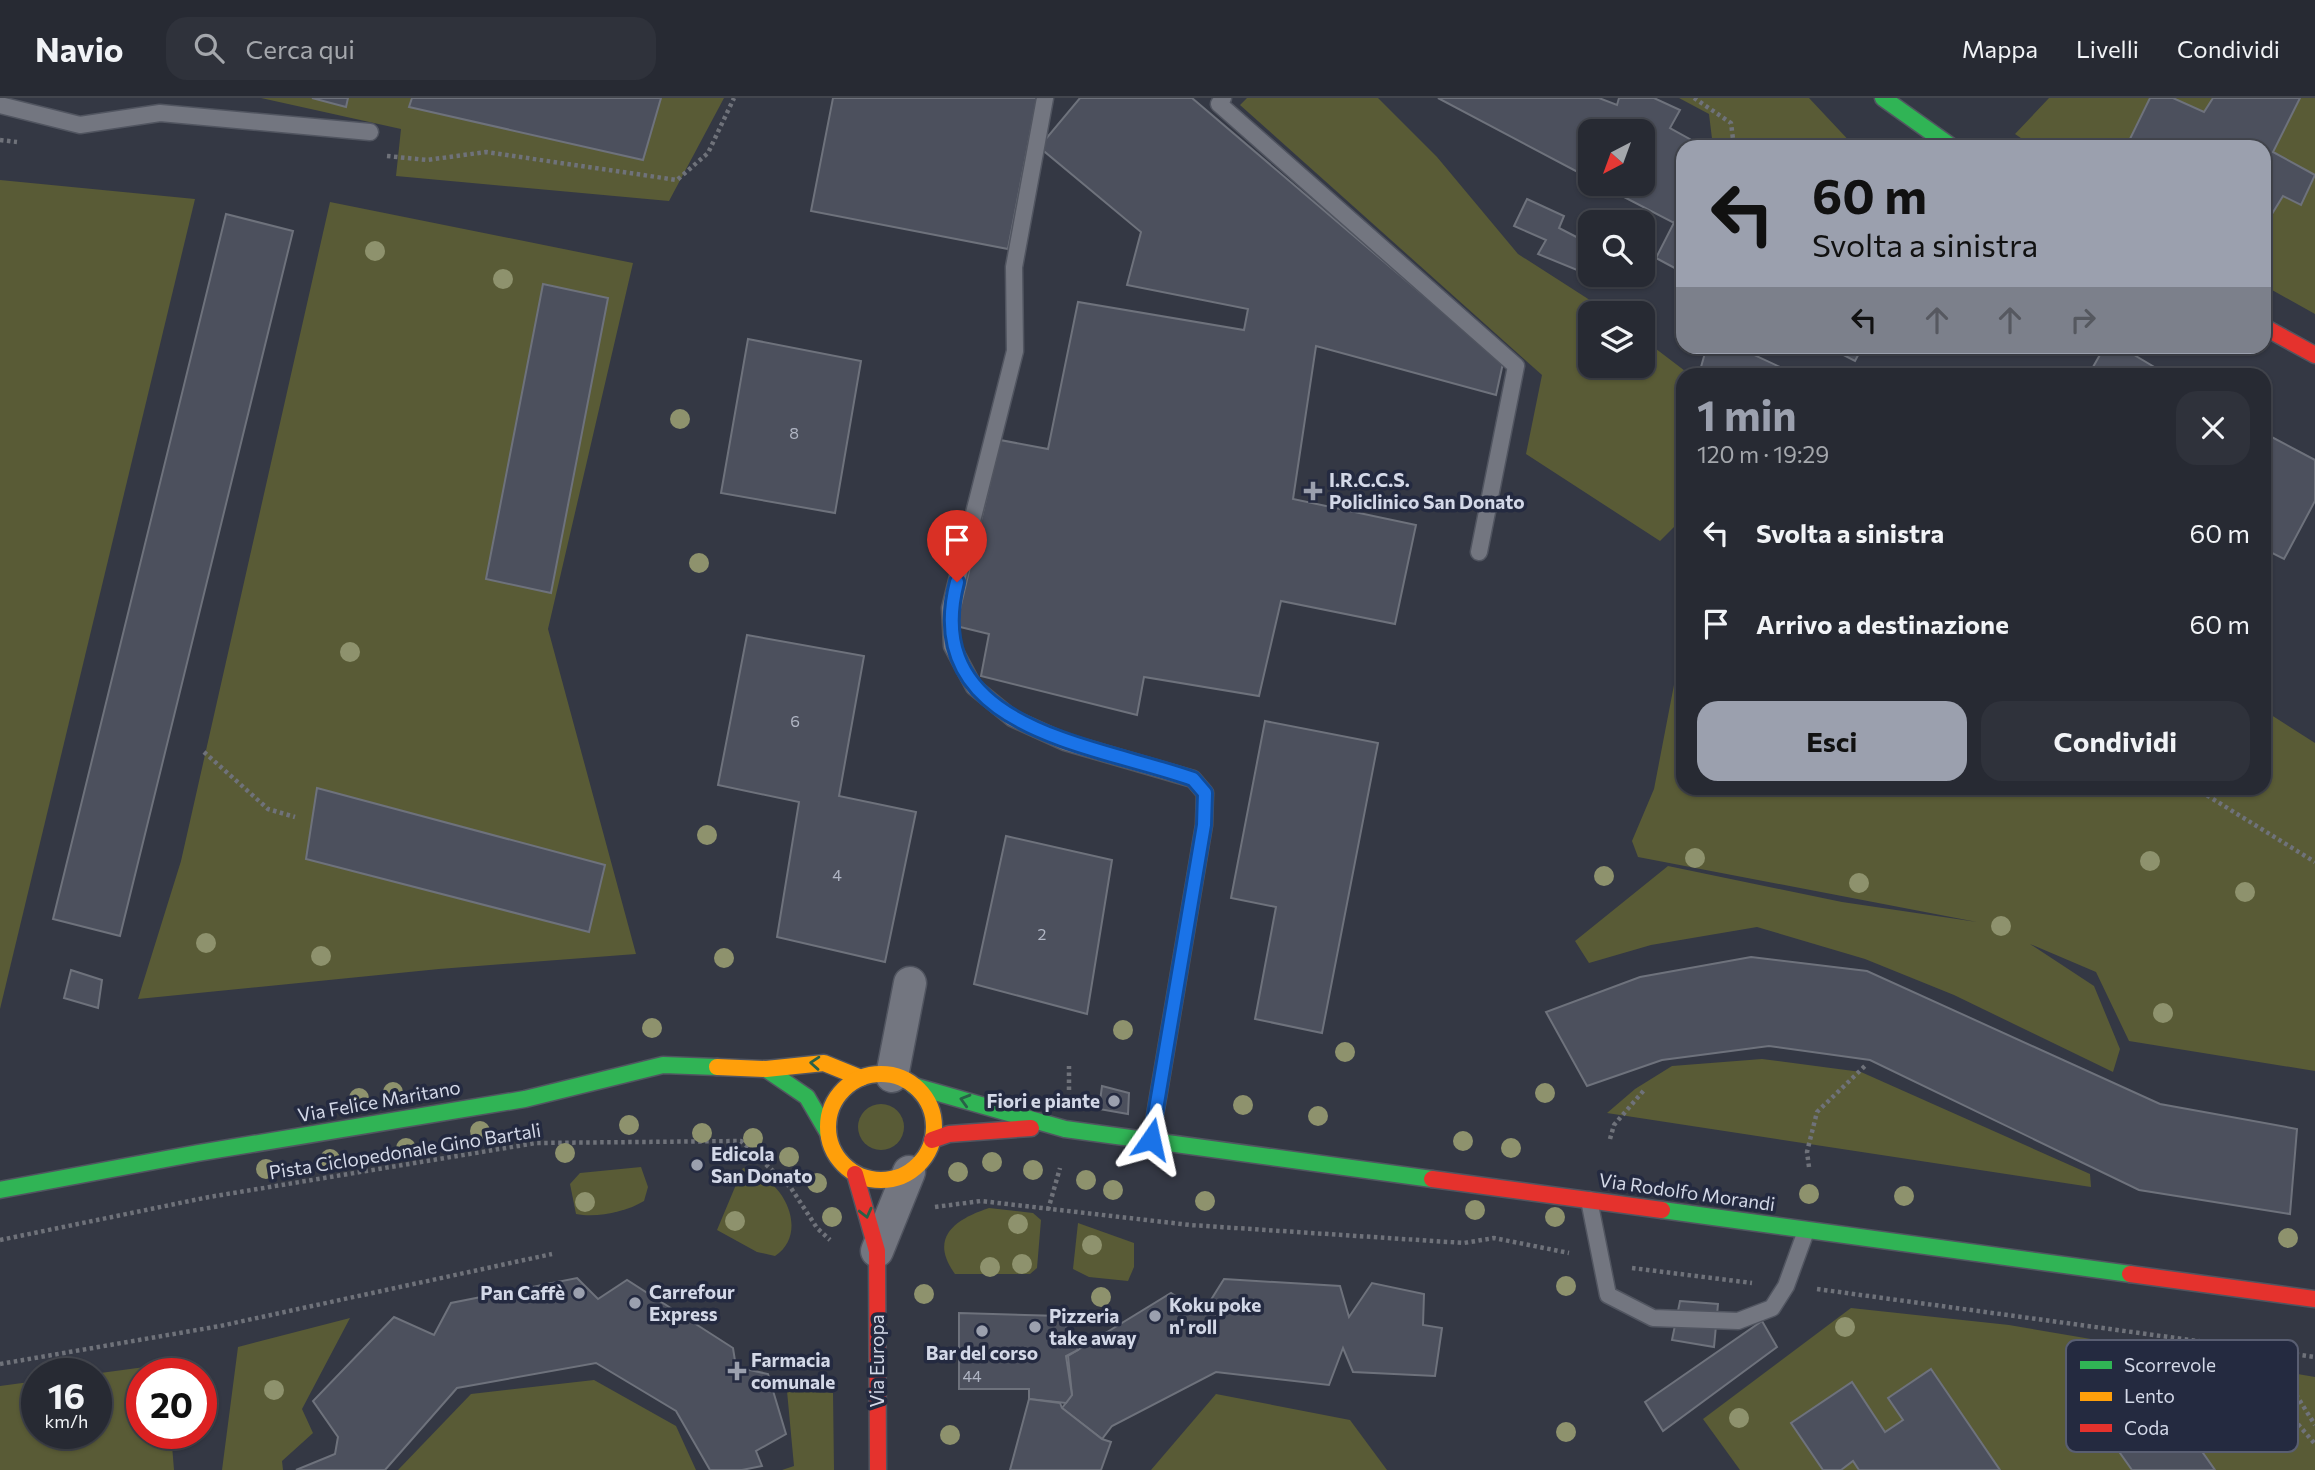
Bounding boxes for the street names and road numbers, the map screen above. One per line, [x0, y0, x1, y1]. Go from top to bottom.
street label: Via Felice Maritano [296, 1075, 462, 1126]
street label: Pista Ciclopedonale Gino Bartali [267, 1118, 543, 1183]
street label: Via Rodolfo Morandi [1597, 1168, 1777, 1215]
street label: Via Europa [865, 1314, 888, 1408]

